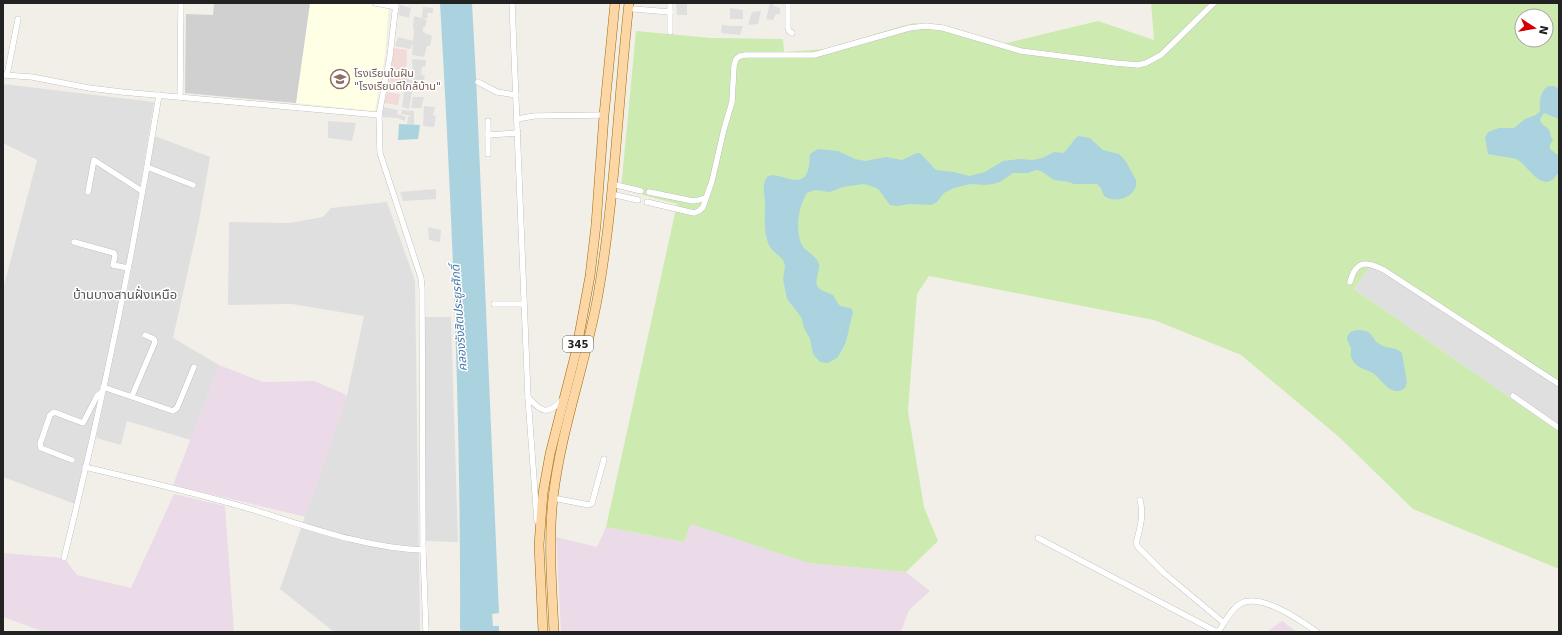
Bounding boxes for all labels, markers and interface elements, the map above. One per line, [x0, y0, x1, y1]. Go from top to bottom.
north arrow [1514, 8, 1554, 48]
text: N [1536, 24, 1551, 36]
place label: โรงเรียนในฝัน "โรงเรียนดีใกล้บ้าน" [354, 67, 441, 93]
school or university icon: โรงเรียนในฝัน "โรงเรียนดีใกล้บ้าน" [329, 68, 351, 90]
water label: คลองรังสิตประยูรศักดิ์ [448, 261, 471, 372]
district label: บ้านบางสานฝั่งเหนือ [73, 285, 177, 302]
road number: 345 [563, 336, 593, 352]

